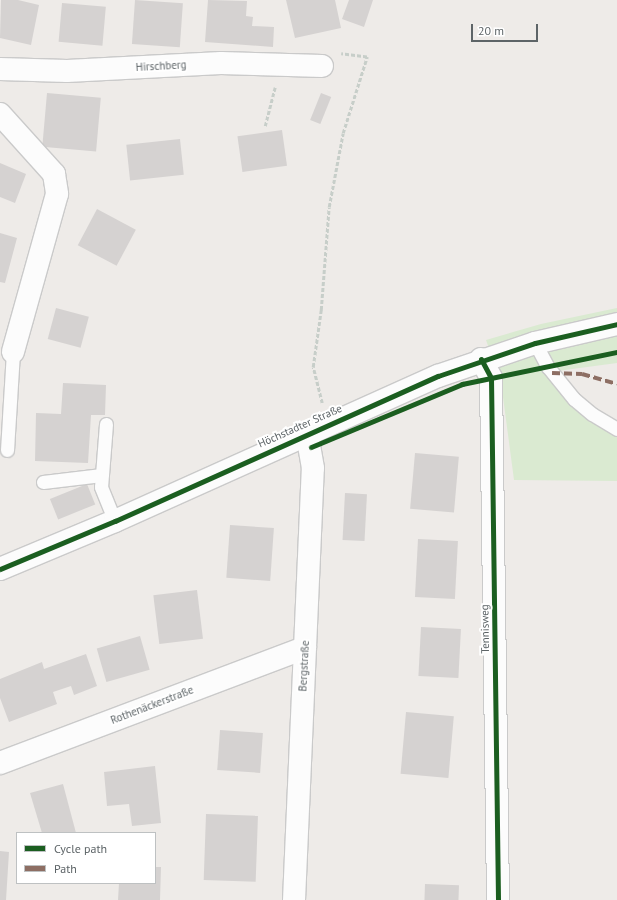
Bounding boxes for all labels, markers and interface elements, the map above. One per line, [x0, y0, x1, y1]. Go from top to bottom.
scale bar [473, 16, 540, 42]
text: 20 m [478, 23, 504, 38]
street label: Hirschberg [135, 58, 187, 74]
street label: Höchstadter Straße [256, 402, 344, 450]
street label: Tennisweg [478, 604, 492, 654]
street label: Bergstraße [296, 640, 312, 692]
street label: Rothenäckerstraße [109, 683, 195, 727]
legend [16, 832, 156, 884]
text: Cycle path [54, 841, 107, 856]
text: Path [54, 861, 77, 876]

